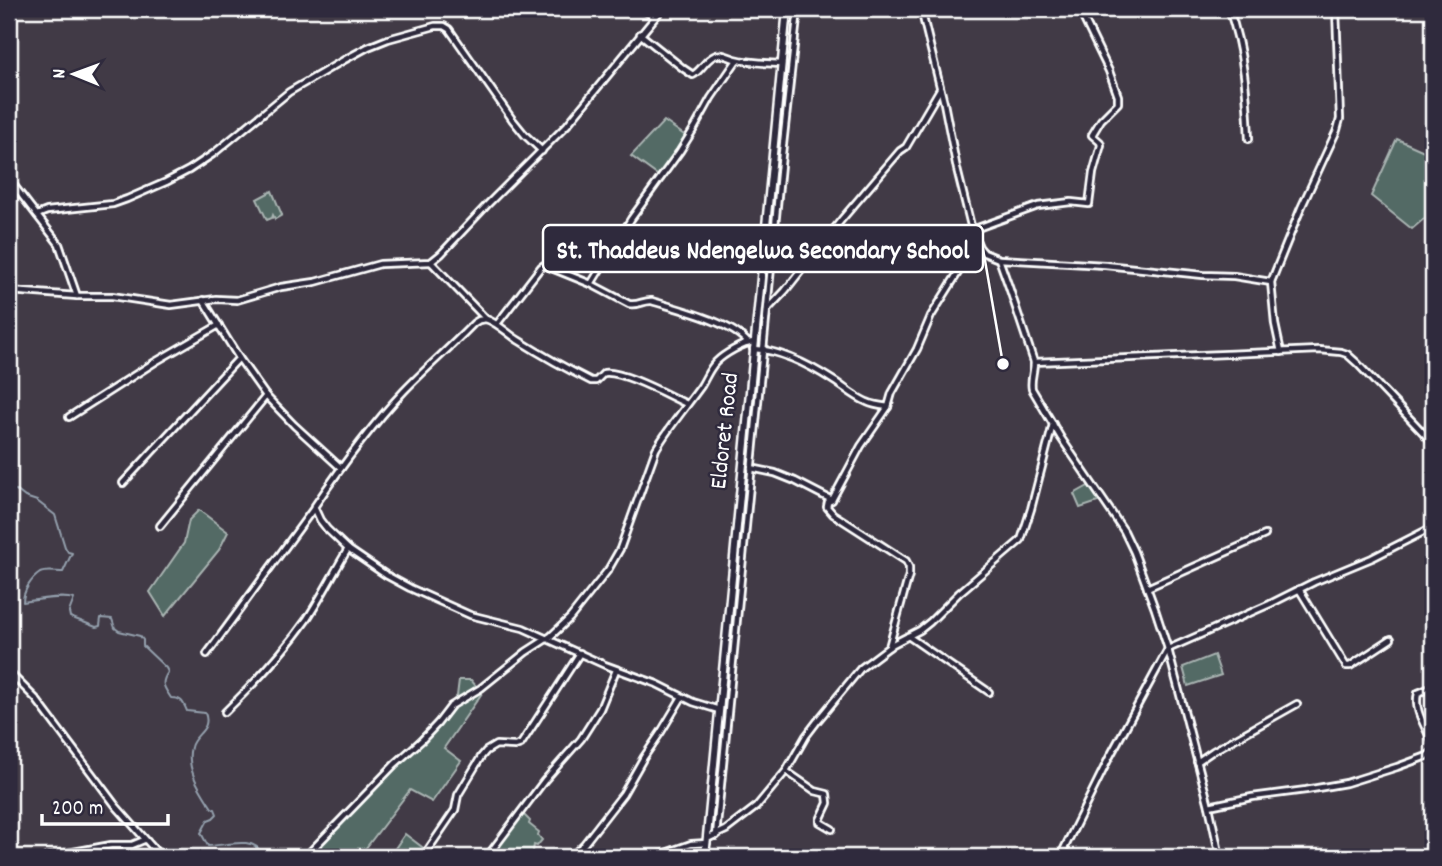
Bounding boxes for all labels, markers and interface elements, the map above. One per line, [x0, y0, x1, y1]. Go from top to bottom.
north arrow [38, 38, 108, 108]
text: N [47, 69, 74, 79]
callout: St. Thaddeus Ndengelwa Secondary School [543, 225, 983, 272]
text: St. Thaddeus Ndengelwa Secondary School [557, 234, 970, 271]
street label: Eldoret Road [703, 371, 749, 491]
scale bar [42, 782, 168, 826]
text: 200 m [52, 795, 103, 825]

